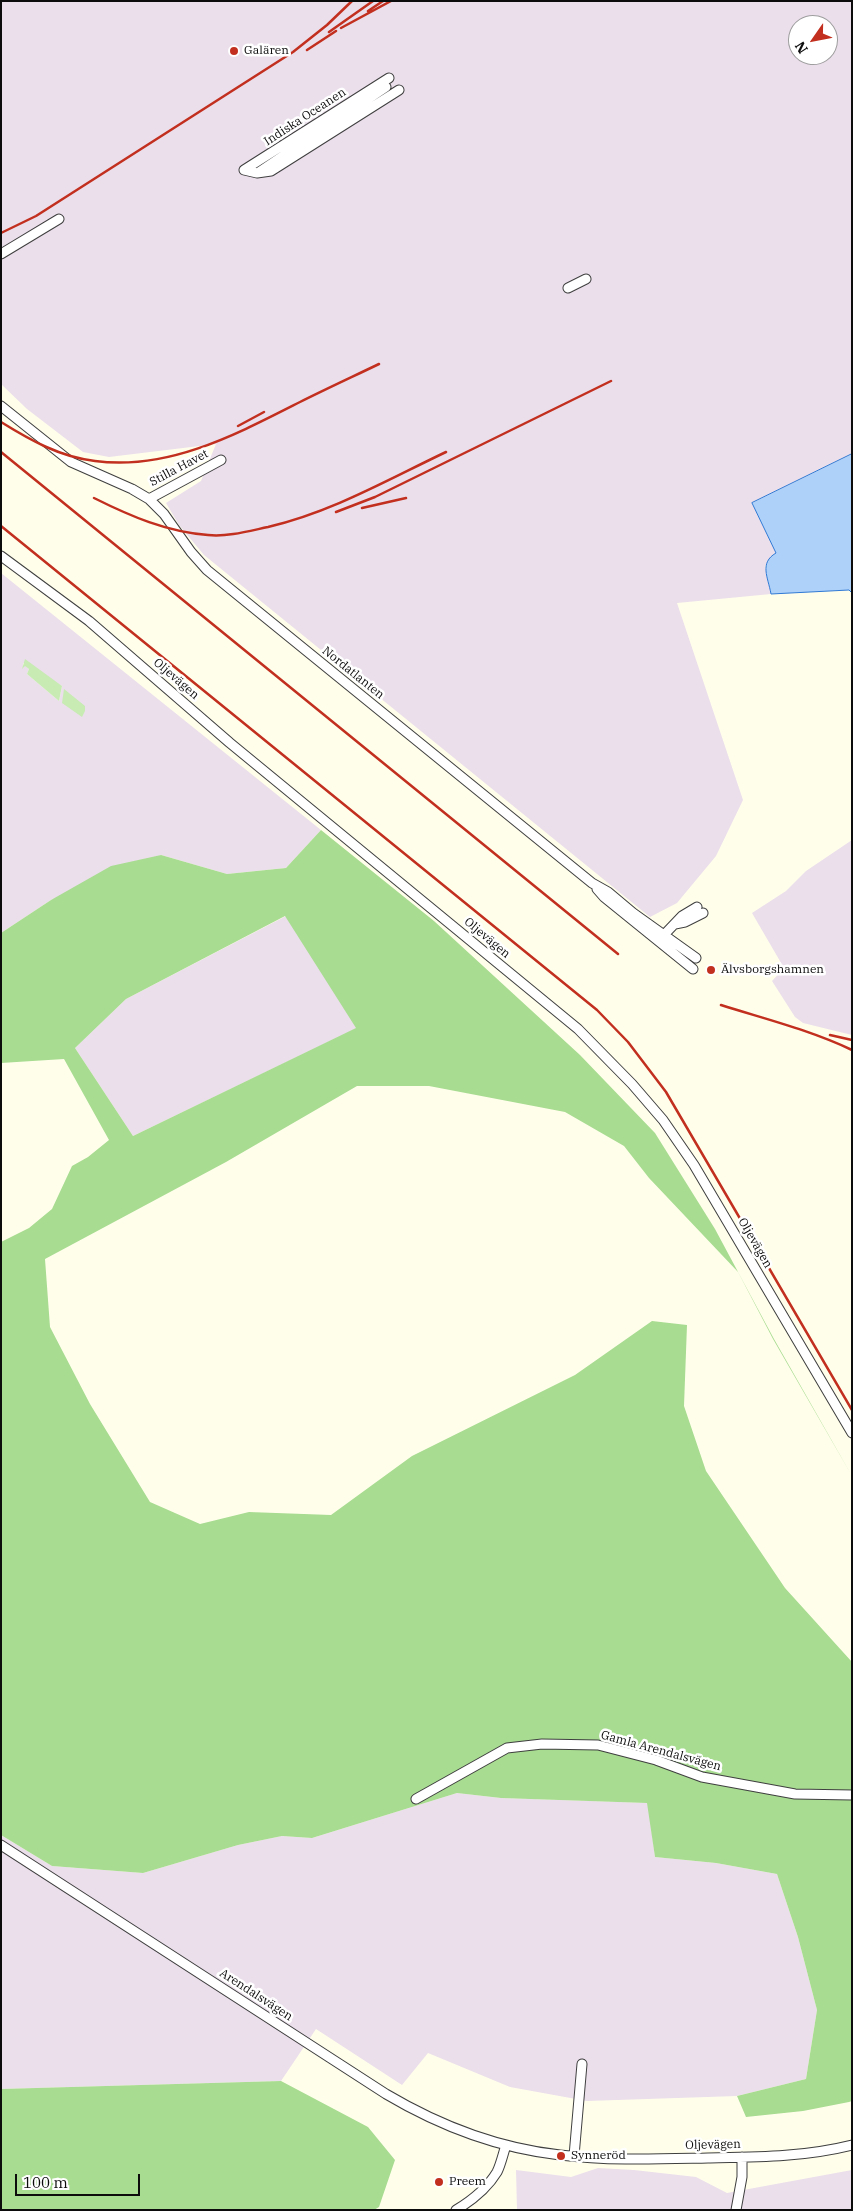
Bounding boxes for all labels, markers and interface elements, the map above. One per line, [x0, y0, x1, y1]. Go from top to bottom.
north arrow [788, 15, 838, 65]
text: N [791, 38, 812, 57]
place label: Galären [244, 44, 289, 58]
marker: Galären [228, 45, 240, 57]
street label: Indiska Oceanen [261, 85, 349, 149]
street label: Stilla Havet [147, 447, 211, 489]
street label: Nordatlanten [319, 644, 387, 702]
street label: Oljevägen [150, 655, 202, 703]
street label: Oljevägen [461, 915, 513, 961]
place label: Älvsborgshamnen [721, 963, 824, 977]
marker: Älvsborgshamnen [705, 964, 717, 976]
street label: Oljevägen [735, 1215, 775, 1271]
street label: Gamla Arendalsvägen [599, 1728, 723, 1774]
street label: Arendalsvägen [217, 1966, 295, 2024]
street label: Oljevägen [685, 2137, 741, 2153]
place label: Synneröd [571, 2149, 626, 2163]
marker: Synneröd [555, 2150, 567, 2162]
scale bar [18, 2164, 142, 2196]
text: 100 m [23, 2173, 68, 2192]
place label: Preem [449, 2175, 486, 2189]
marker: Preem [433, 2176, 445, 2188]

